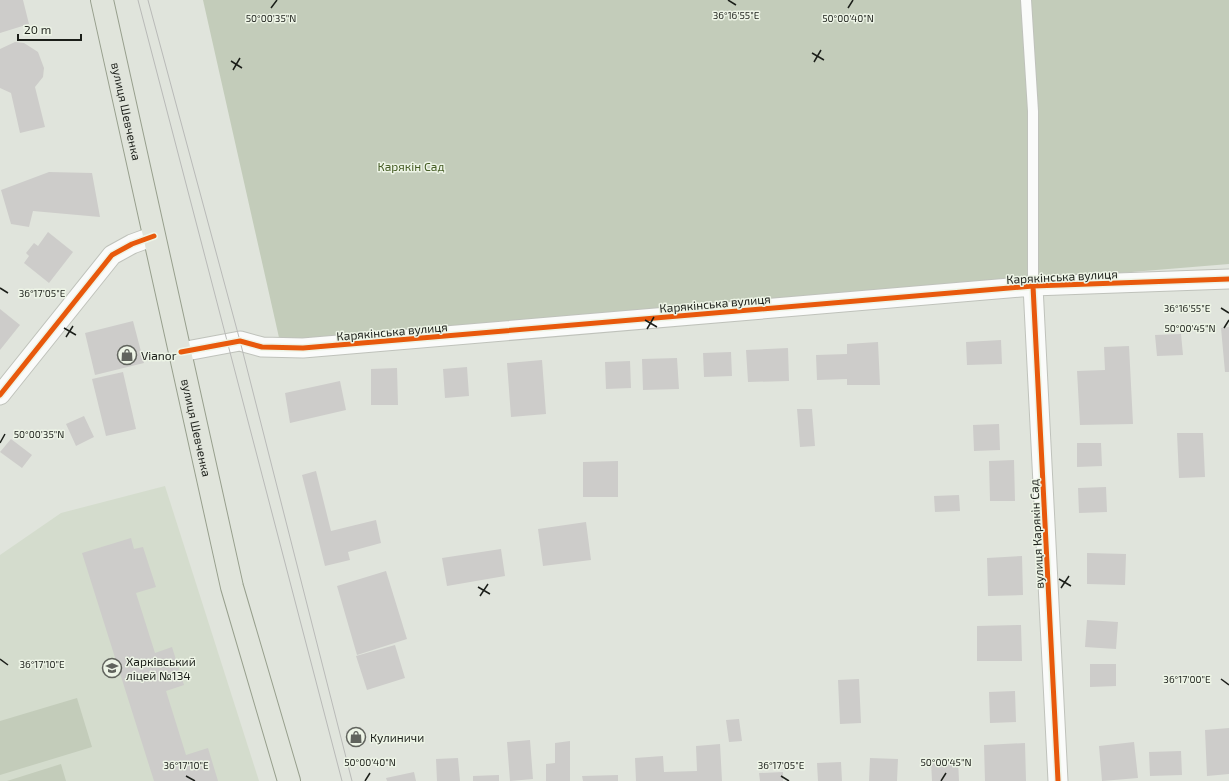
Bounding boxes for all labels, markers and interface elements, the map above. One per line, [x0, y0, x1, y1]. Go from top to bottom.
text: 36°16'55"E [713, 9, 760, 21]
text: 50°00'35"N [246, 12, 296, 24]
text: 50°00'40"N [822, 12, 874, 24]
scale bar [18, 16, 81, 42]
text: 20 m [24, 22, 51, 36]
street label: вулиця Шевченка [109, 61, 144, 162]
park label: Карякін Сад [378, 159, 444, 173]
street label: Карякінська вулиця [1006, 266, 1118, 287]
text: 36°17'05"E [19, 287, 66, 299]
street label: Карякінська вулиця [659, 291, 771, 316]
text: 36°16'55"E [1164, 302, 1211, 314]
street label: Карякінська вулиця [336, 319, 448, 344]
text: 50°00'45"N [1164, 322, 1216, 334]
shop icon: Vianor [116, 344, 138, 366]
place label: Vianor [141, 348, 177, 362]
street label: вулиця Шевченка [179, 377, 214, 478]
text: 50°00'35"N [14, 428, 64, 440]
street label: вулиця Карякін Сад [1026, 479, 1047, 589]
place label: Харківський ліцей №134 [126, 654, 196, 682]
school or university icon: Харківський ліцей №134 [101, 657, 123, 679]
text: 36°17'10"E [19, 658, 65, 670]
text: 36°17'00"E [1163, 673, 1211, 685]
shop icon: Кулиничи [345, 726, 367, 748]
place label: Кулиничи [370, 730, 424, 745]
text: 50°00'40"N [344, 756, 396, 768]
text: 50°00'45"N [920, 756, 972, 768]
text: 36°17'10"E [163, 759, 209, 771]
text: 36°17'05"E [758, 759, 805, 771]

